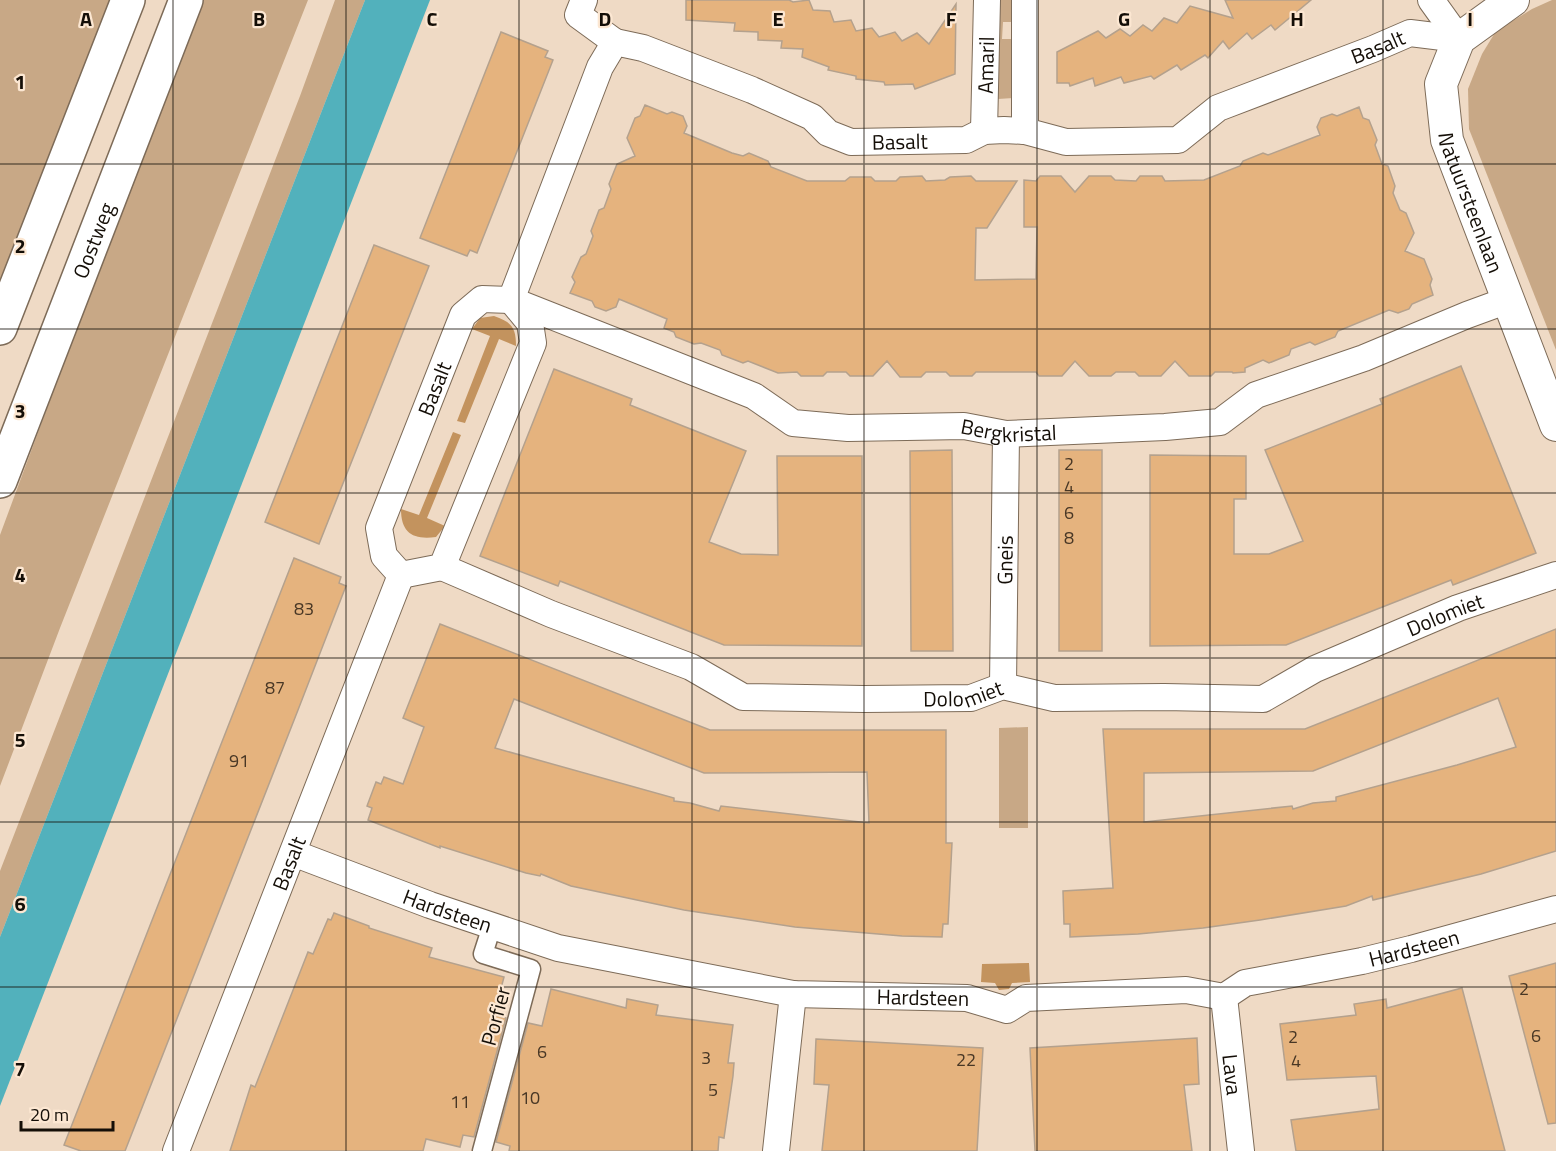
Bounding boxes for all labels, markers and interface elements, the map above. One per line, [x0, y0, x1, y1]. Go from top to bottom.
text: A [80, 3, 92, 34]
text: B [253, 3, 265, 34]
text: C [427, 3, 438, 34]
text: D [599, 3, 611, 34]
text: E [772, 3, 784, 34]
text: F [946, 3, 957, 34]
text: G [1118, 3, 1130, 34]
text: H [1290, 3, 1304, 34]
text: I [1467, 3, 1473, 34]
street label: Basalt [1346, 21, 1410, 72]
street label: Amaril [969, 36, 1002, 94]
text: 1 [14, 66, 26, 97]
street label: Basalt [872, 125, 929, 158]
street label: Natuursteenlaan [1430, 131, 1512, 277]
street label: Oostweg [64, 197, 122, 283]
text: 2 [14, 230, 26, 261]
street label: Basalt [409, 356, 459, 420]
text: 3 [14, 395, 26, 426]
street label: Bergkristal [958, 410, 1057, 450]
house number: 2 [1064, 450, 1074, 477]
house number: 4 [1064, 473, 1074, 500]
house number: 6 [1064, 499, 1074, 526]
house number: 8 [1064, 524, 1074, 551]
street label: Gneis [988, 535, 1021, 585]
text: 4 [14, 559, 26, 590]
street label: Dolomiet [1401, 584, 1488, 644]
house number: 83 [294, 595, 314, 622]
street label: Dolomiet [923, 671, 1008, 716]
house number: 87 [265, 674, 285, 701]
text: 5 [14, 724, 26, 755]
house number: 91 [229, 747, 249, 774]
street label: Basalt [263, 831, 314, 895]
street label: Hardsteen [398, 880, 496, 941]
text: 6 [14, 888, 26, 919]
street label: Hardsteen [1365, 920, 1463, 975]
house number: 2 [1519, 975, 1529, 1002]
street label: Hardsteen [876, 980, 970, 1014]
street label: Porfier [472, 983, 518, 1049]
house number: 6 [1531, 1022, 1541, 1049]
house number: 2 [1288, 1023, 1298, 1050]
house number: 6 [537, 1038, 547, 1065]
house number: 3 [701, 1044, 711, 1071]
house number: 22 [956, 1046, 976, 1073]
house number: 4 [1291, 1047, 1301, 1074]
street label: Lava [1214, 1052, 1251, 1097]
text: 7 [14, 1053, 26, 1084]
house number: 5 [708, 1076, 718, 1103]
house number: 10 [520, 1084, 540, 1111]
house number: 11 [450, 1088, 470, 1115]
scale bar [21, 1094, 112, 1132]
text: 20 m [30, 1101, 69, 1128]

